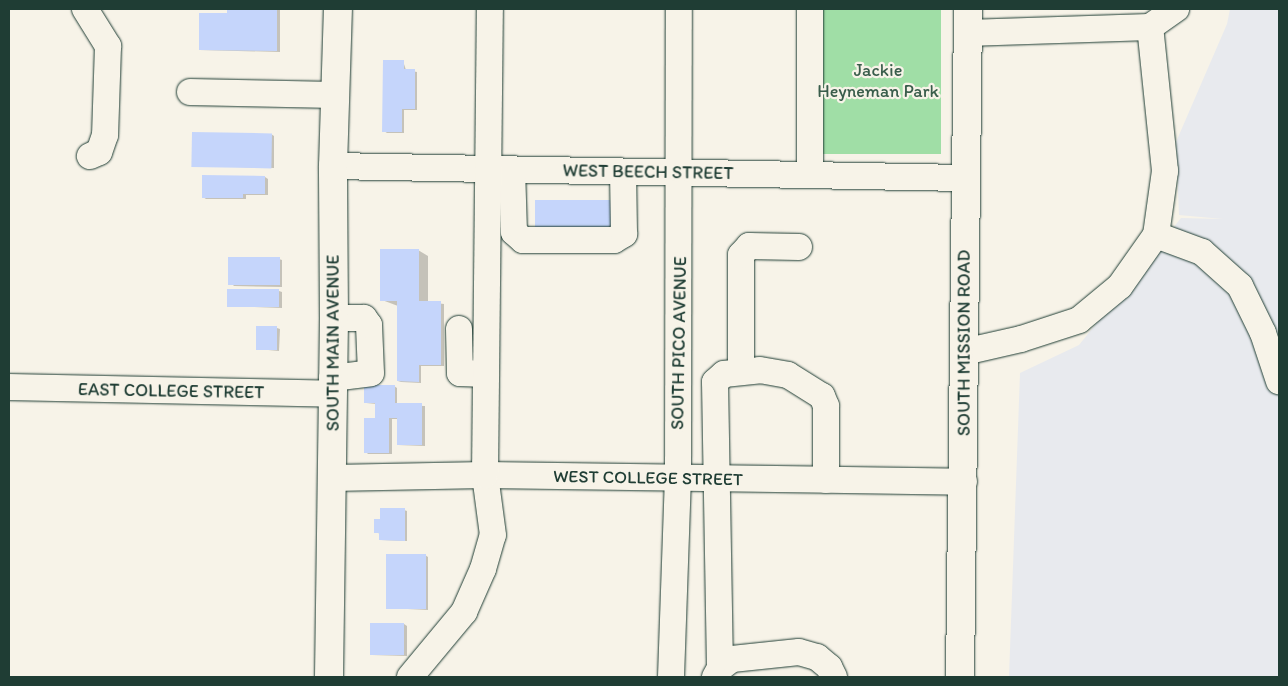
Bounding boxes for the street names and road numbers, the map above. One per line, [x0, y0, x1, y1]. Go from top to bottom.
street label: WEST BEECH STREET [562, 160, 734, 184]
street label: SOUTH MISSION ROAD [953, 251, 975, 435]
street label: SOUTH MAIN AVENUE [322, 256, 344, 430]
street label: SOUTH PICO AVENUE [667, 256, 691, 430]
street label: EAST COLLEGE STREET [78, 379, 264, 403]
street label: WEST COLLEGE STREET [553, 466, 743, 490]

